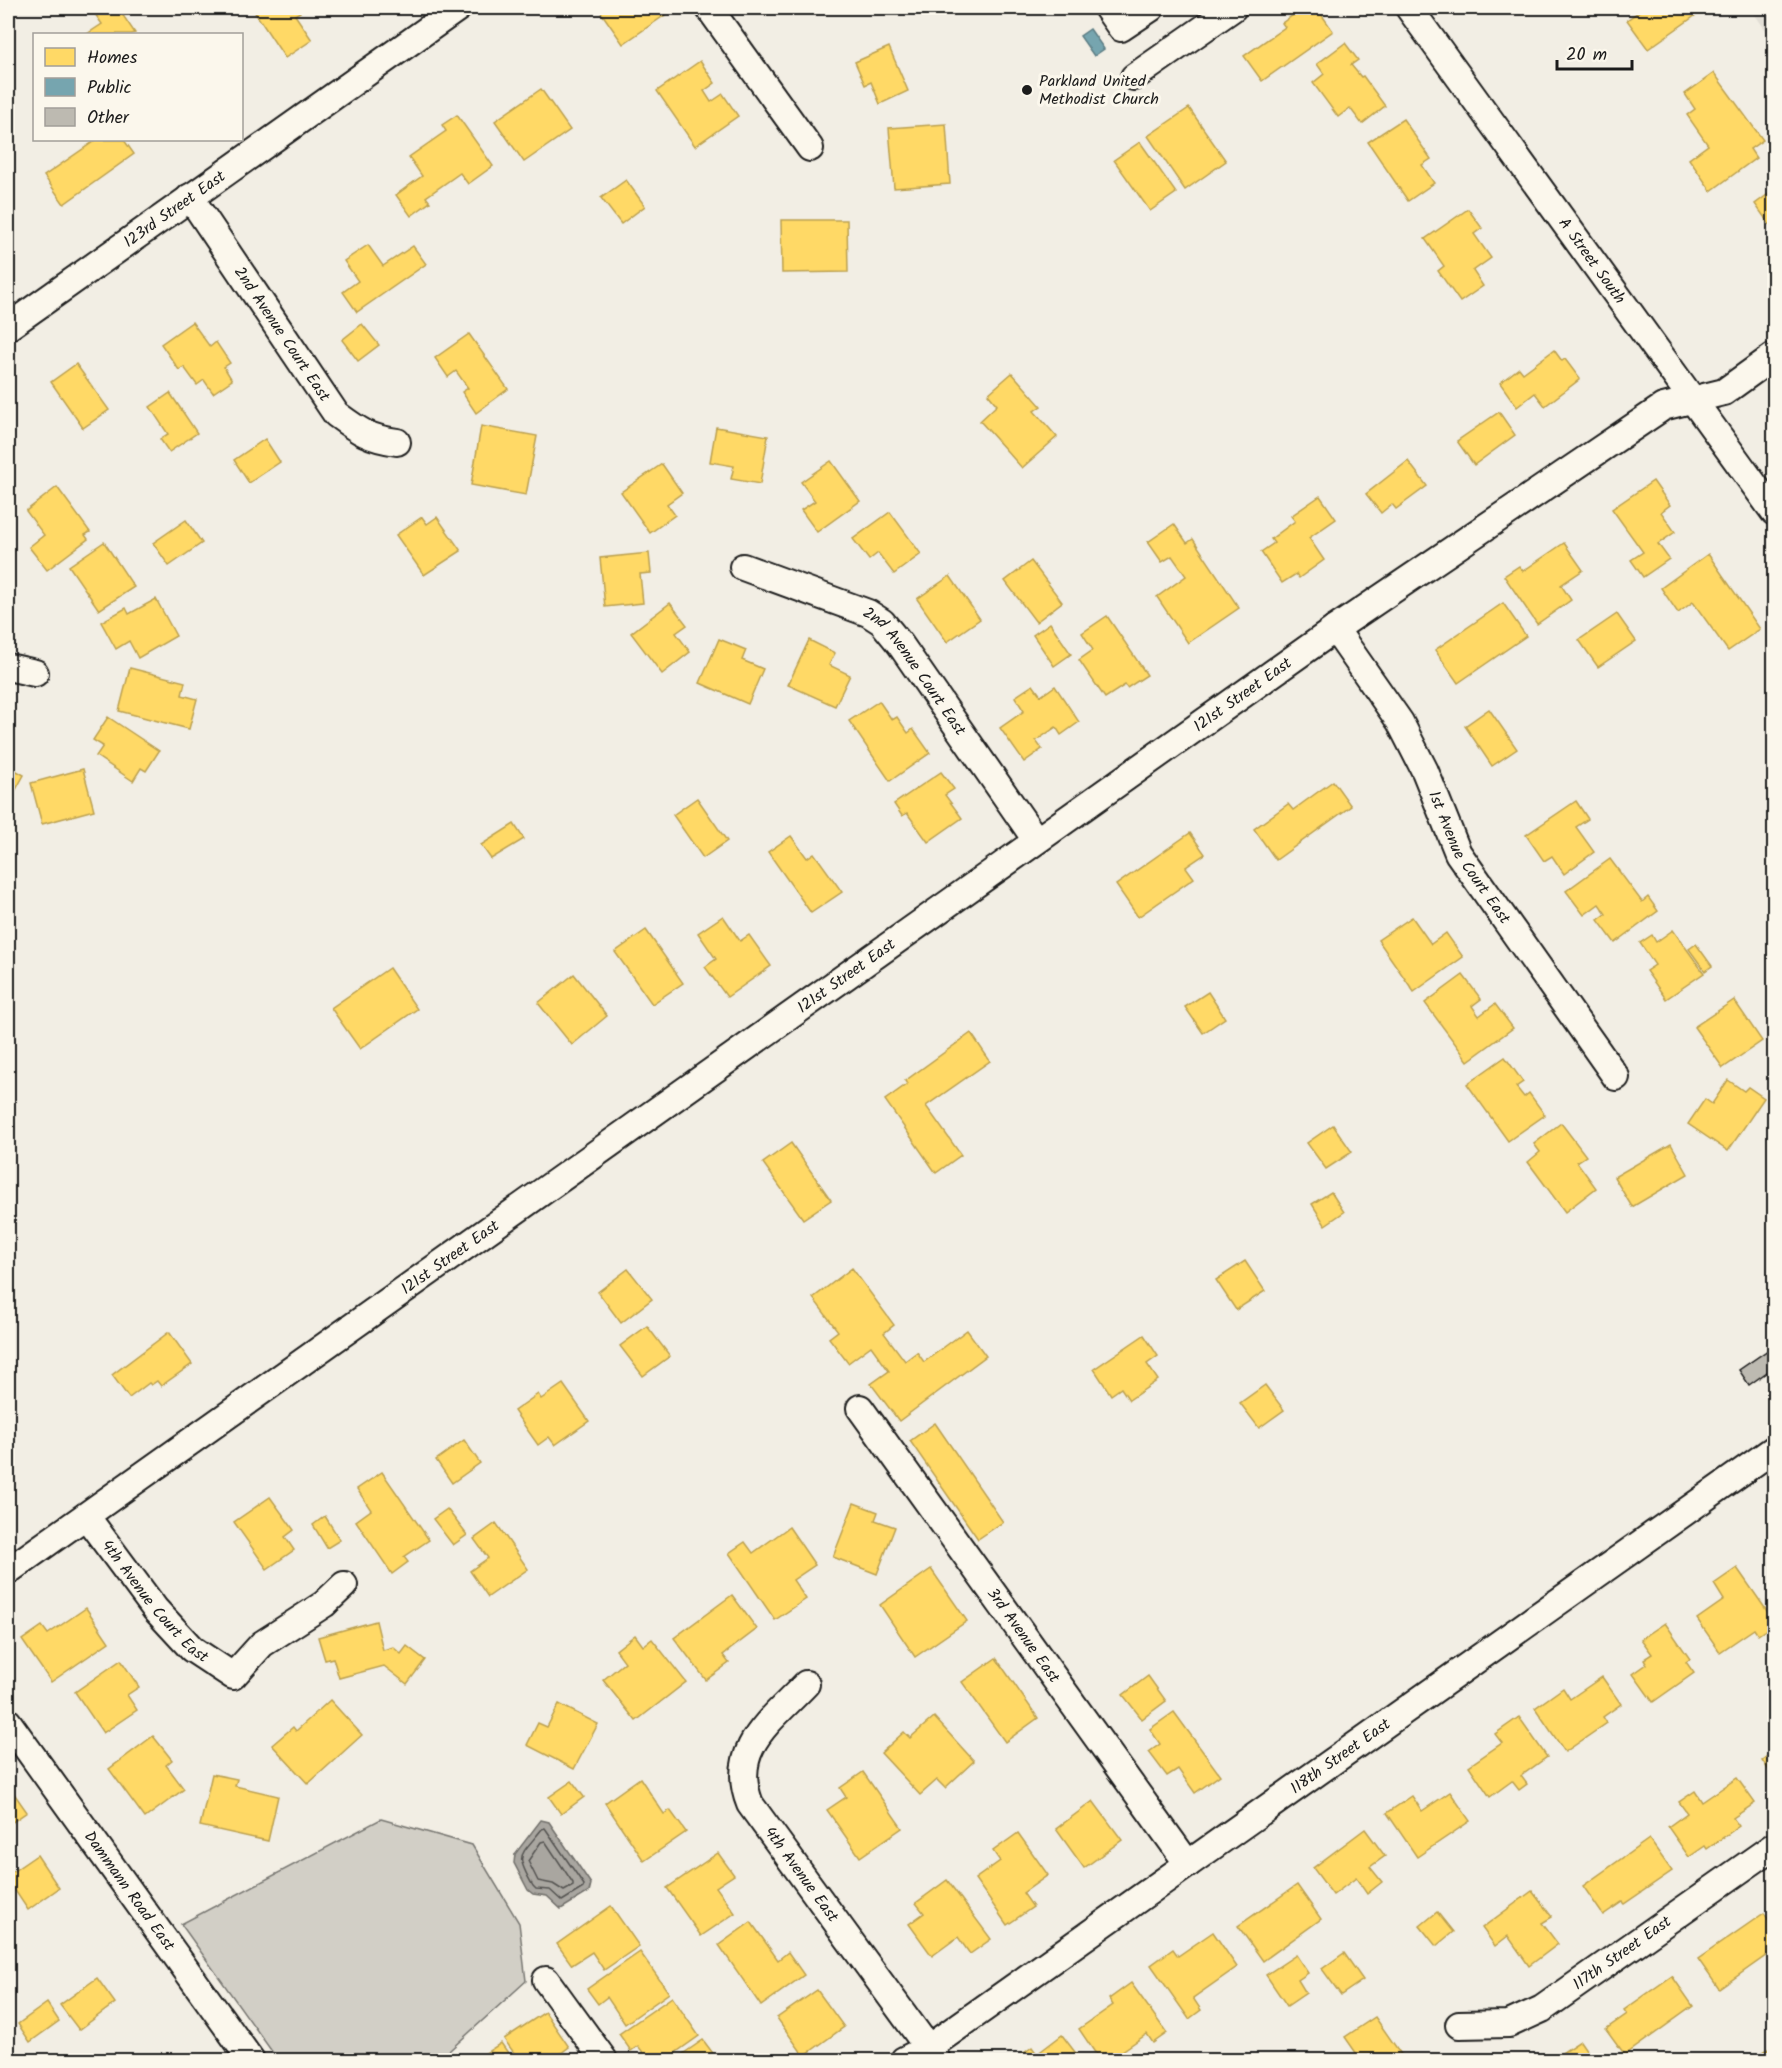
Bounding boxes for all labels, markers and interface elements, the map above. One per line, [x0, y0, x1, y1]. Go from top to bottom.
legend [33, 33, 243, 141]
scale bar [1557, 33, 1632, 71]
text: 20 m [1566, 41, 1607, 70]
text: Homes [87, 44, 138, 73]
place label: Parkland United Methodist Church [1039, 69, 1159, 112]
text: Public [87, 74, 132, 103]
marker: Parkland United Methodist Church [1020, 83, 1034, 97]
text: Other [87, 104, 130, 133]
street label: 123rd Street East [118, 164, 231, 254]
street label: A Street South [1552, 212, 1632, 309]
street label: 2nd Avenue Court East [228, 261, 337, 407]
street label: 2nd Avenue Court East [858, 600, 973, 741]
street label: 121st Street East [1188, 650, 1298, 738]
street label: 1st Avenue Court East [1422, 787, 1517, 930]
street label: 121st Street East [792, 932, 901, 1020]
street label: 121st Street East [396, 1213, 505, 1301]
street label: 4th Avenue Court East [95, 1534, 214, 1670]
street label: 3rd Avenue East [981, 1582, 1067, 1689]
street label: 118th Street East [1285, 1711, 1396, 1800]
street label: 4th Avenue East [758, 1821, 845, 1928]
street label: Dammann Road East [78, 1826, 182, 1957]
street label: 117th Street East [1567, 1909, 1677, 1996]

